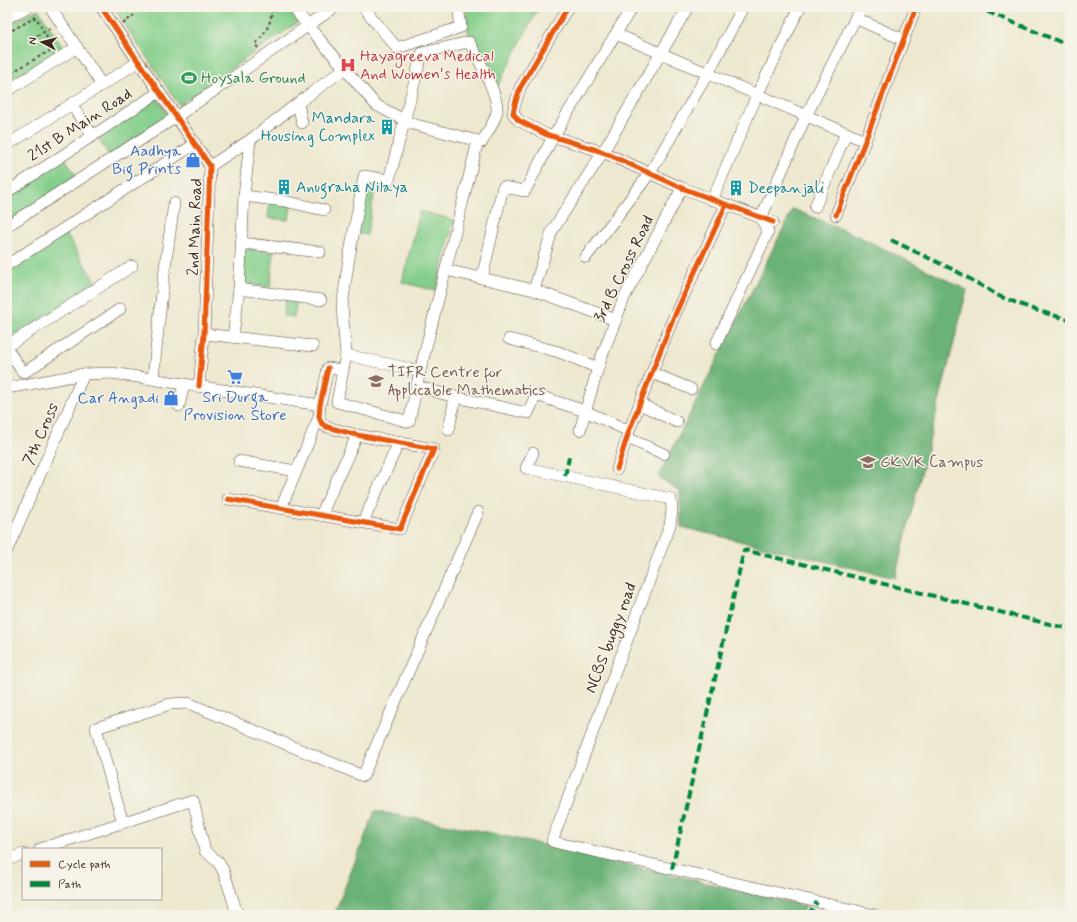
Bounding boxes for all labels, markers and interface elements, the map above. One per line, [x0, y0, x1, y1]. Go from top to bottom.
north arrow [22, 22, 62, 62]
text: N [26, 36, 40, 45]
place label: Hayagreeva Medical And Women's Health [360, 46, 496, 85]
hospital icon: Hayagreeva Medical And Women's Health [339, 56, 357, 74]
place label: Hoysala Ground [201, 68, 306, 89]
sports icon: Hoysala Ground [180, 69, 198, 87]
street label: 21st B Main Road [24, 83, 136, 167]
place label: Mandara Housing Complex [261, 108, 375, 147]
building icon: Mandara Housing Complex [378, 118, 396, 136]
place label: Aadhya Big Prints [112, 141, 181, 181]
shop icon: Aadhya Big Prints [184, 151, 202, 169]
place label: Anugraha Nilaya [296, 177, 408, 199]
street label: 2nd Main Road [183, 178, 207, 276]
building icon: Anugraha Nilaya [275, 178, 293, 196]
place label: Deepanjali [748, 178, 824, 199]
building icon: Deepanjali [727, 179, 745, 197]
street label: 3rd B Cross Road [589, 212, 659, 326]
place label: TIFR Centre for Applicable Mathematics [388, 362, 546, 402]
supermarket icon: Sri Durga Provision Store [226, 368, 244, 386]
school or university icon: TIFR Centre for Applicable Mathematics [367, 372, 385, 390]
place label: Sri Durga Provision Store [183, 387, 287, 426]
place label: Car Angadi [78, 388, 159, 409]
shop icon: Car Angadi [162, 389, 180, 407]
street label: 7th Cross [18, 400, 64, 468]
place label: GKVK Campus [880, 452, 983, 473]
school or university icon: GKVK Campus [859, 453, 877, 471]
street label: NCBS buggy road [580, 580, 643, 696]
legend [22, 848, 162, 900]
text: Cycle path [58, 857, 110, 873]
text: Path [58, 877, 81, 893]

